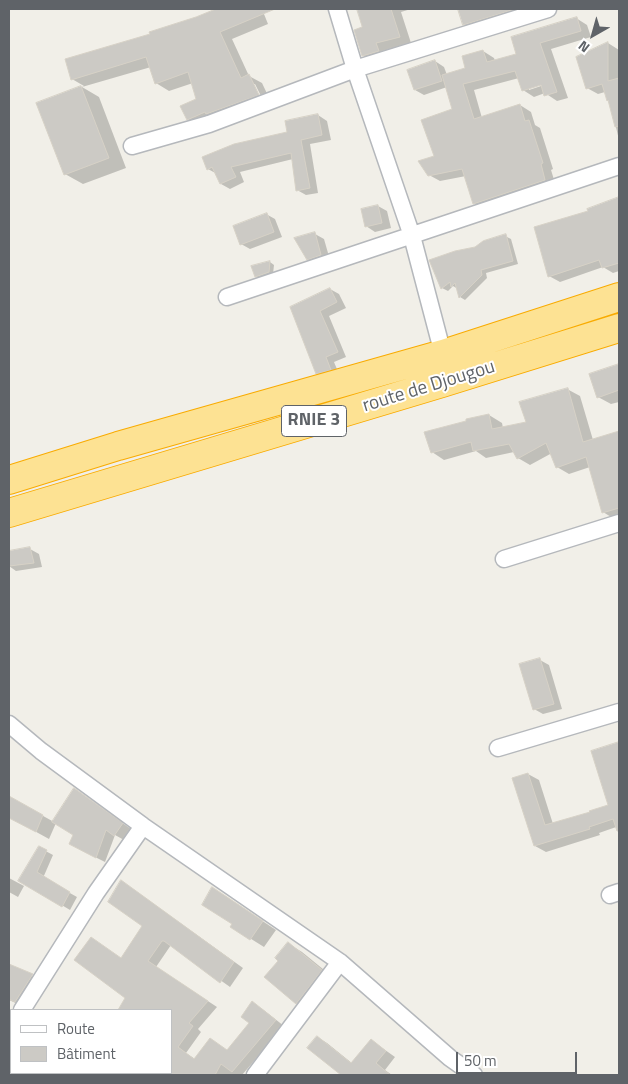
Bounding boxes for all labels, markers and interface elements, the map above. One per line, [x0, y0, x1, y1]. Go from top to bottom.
north arrow [568, 10, 618, 60]
text: N [573, 36, 594, 58]
street label: route de Djougou [360, 356, 498, 418]
road number: RNIE 3 [282, 406, 346, 436]
legend [10, 1009, 172, 1074]
text: Route [57, 1017, 95, 1040]
text: Bâtiment [57, 1042, 116, 1065]
scale bar [458, 1042, 579, 1074]
text: 50 m [464, 1049, 497, 1072]

